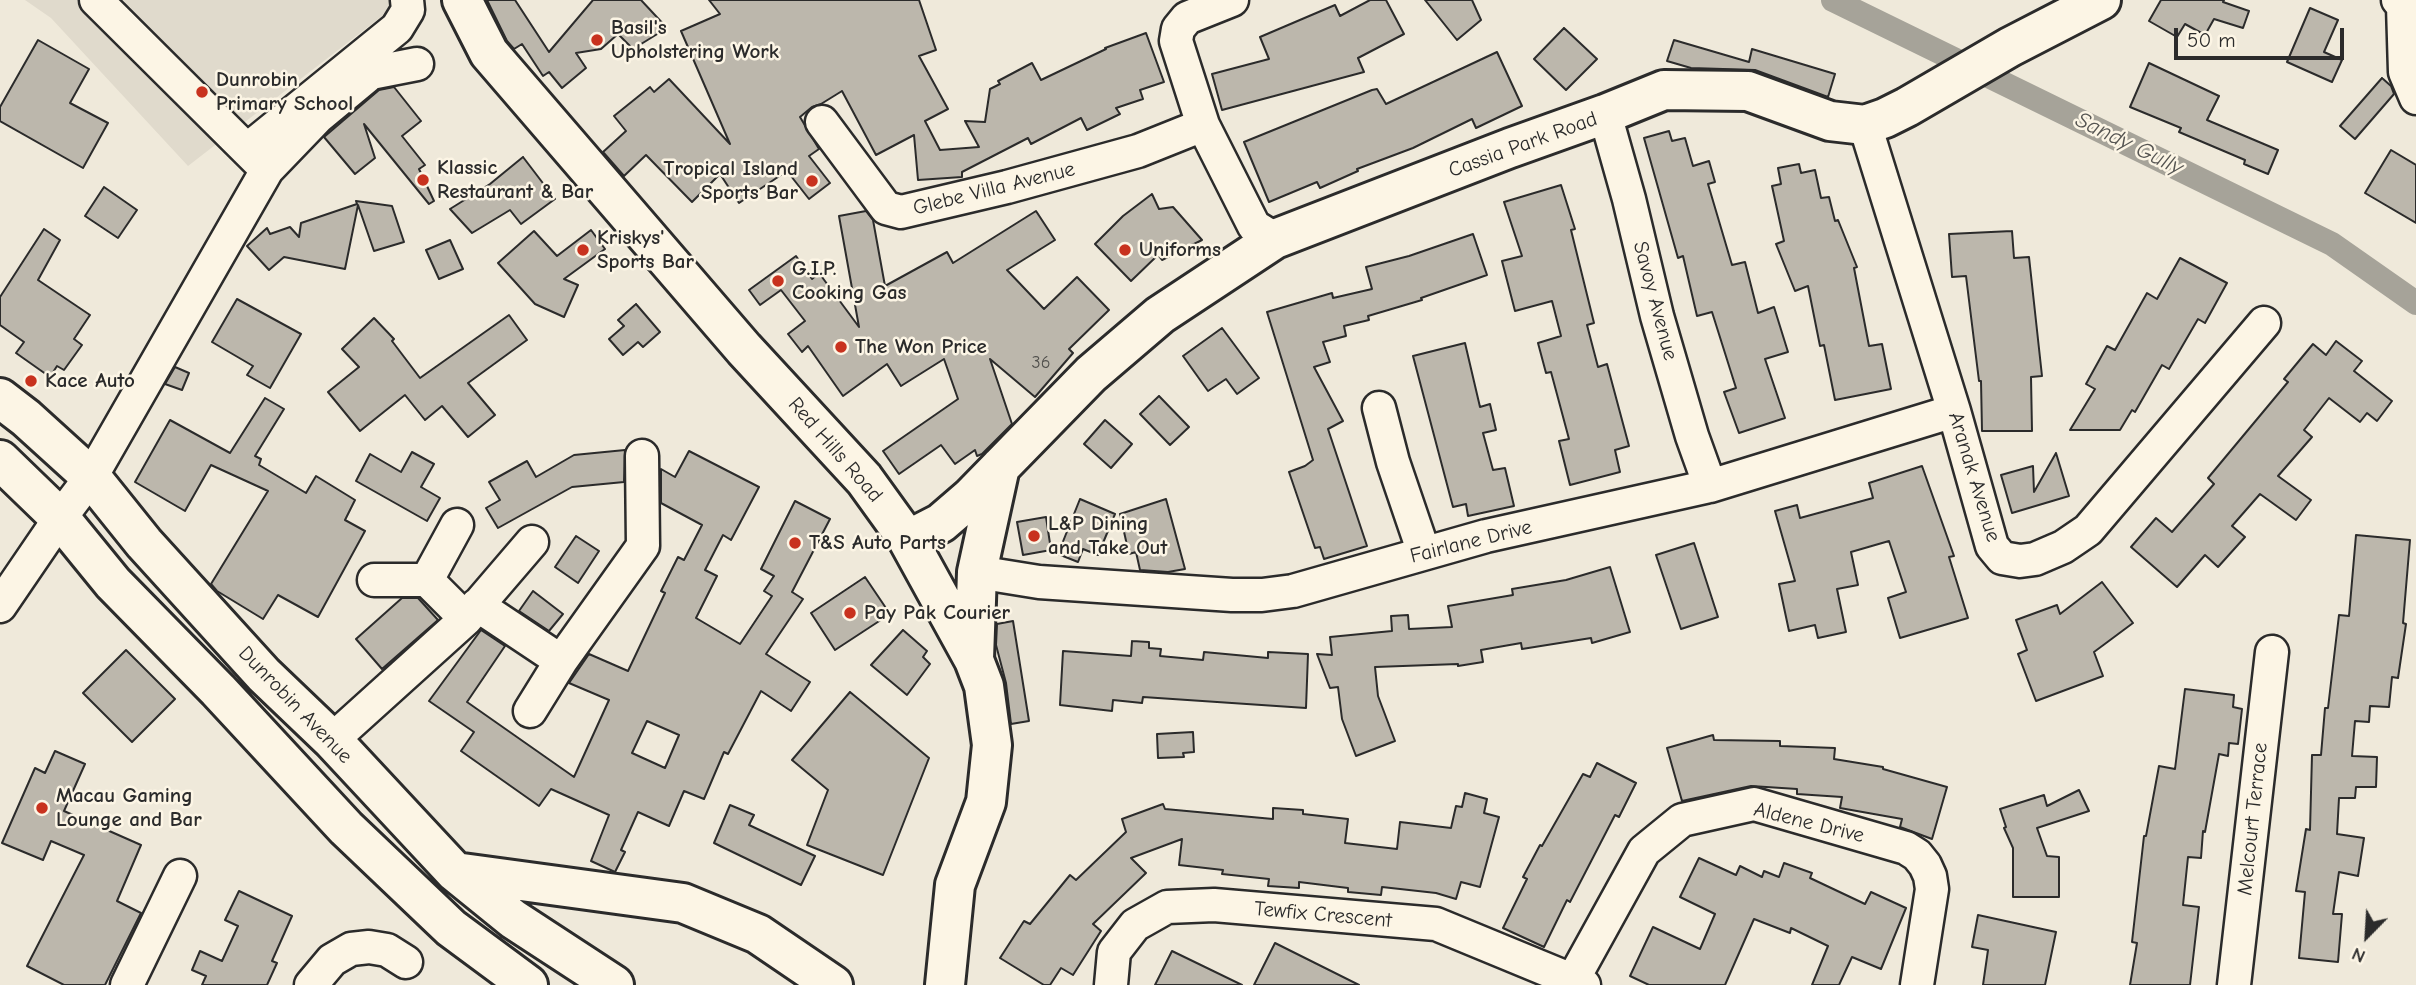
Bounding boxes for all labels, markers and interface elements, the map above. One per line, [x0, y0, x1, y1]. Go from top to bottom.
scale bar [2178, 14, 2348, 58]
place label: Basil's Upholstering Work [611, 15, 779, 65]
text: 50 m [2187, 28, 2236, 52]
marker: Basil's Upholstering Work [589, 32, 605, 48]
place label: Dunrobin Primary School [216, 67, 353, 117]
marker: Dunrobin Primary School [194, 84, 210, 100]
street label: Cassia Park Road [1445, 106, 1601, 184]
water label: Sandy Gully [2071, 106, 2187, 182]
place label: Klassic Restaurant & Bar [437, 155, 593, 205]
place label: Tropical Island Sports Bar [664, 156, 798, 206]
street label: Glebe Villa Avenue [910, 157, 1078, 221]
marker: Klassic Restaurant & Bar [415, 172, 431, 188]
marker: Tropical Island Sports Bar [804, 173, 820, 189]
place label: Kriskys' Sports Bar [597, 225, 694, 275]
place label: Uniforms [1139, 237, 1221, 263]
street label: Savoy Avenue [1627, 239, 1683, 363]
marker: Kriskys' Sports Bar [575, 242, 591, 258]
marker: Uniforms [1117, 242, 1133, 258]
place label: G.I.P. Cooking Gas [792, 256, 906, 306]
marker: G.I.P. Cooking Gas [770, 273, 786, 289]
place label: The Won Price [855, 334, 987, 360]
marker: The Won Price [833, 339, 849, 355]
house number: 36 [1032, 352, 1050, 374]
place label: Kace Auto [45, 368, 135, 394]
marker: Kace Auto [23, 373, 39, 389]
street label: Red Hills Road [782, 392, 888, 508]
street label: Aranak Avenue [1942, 409, 2006, 545]
place label: L&P Dining and Take Out [1048, 511, 1167, 561]
street label: Fairlane Drive [1407, 515, 1535, 569]
marker: L&P Dining and Take Out [1026, 528, 1042, 544]
place label: T&S Auto Parts [809, 530, 946, 556]
marker: T&S Auto Parts [787, 535, 803, 551]
place label: Pay Pak Courier [864, 600, 1010, 626]
marker: Pay Pak Courier [842, 605, 858, 621]
street label: Dunrobin Avenue [233, 641, 357, 769]
street label: Melcourt Terrace [2232, 741, 2274, 897]
place label: Macau Gaming Lounge and Bar [56, 783, 202, 833]
street label: Aldene Drive [1751, 797, 1867, 849]
marker: Macau Gaming Lounge and Bar [34, 800, 50, 816]
street label: Tewfix Crescent [1253, 896, 1393, 934]
north arrow [2332, 901, 2402, 971]
text: N [2348, 943, 2369, 968]

